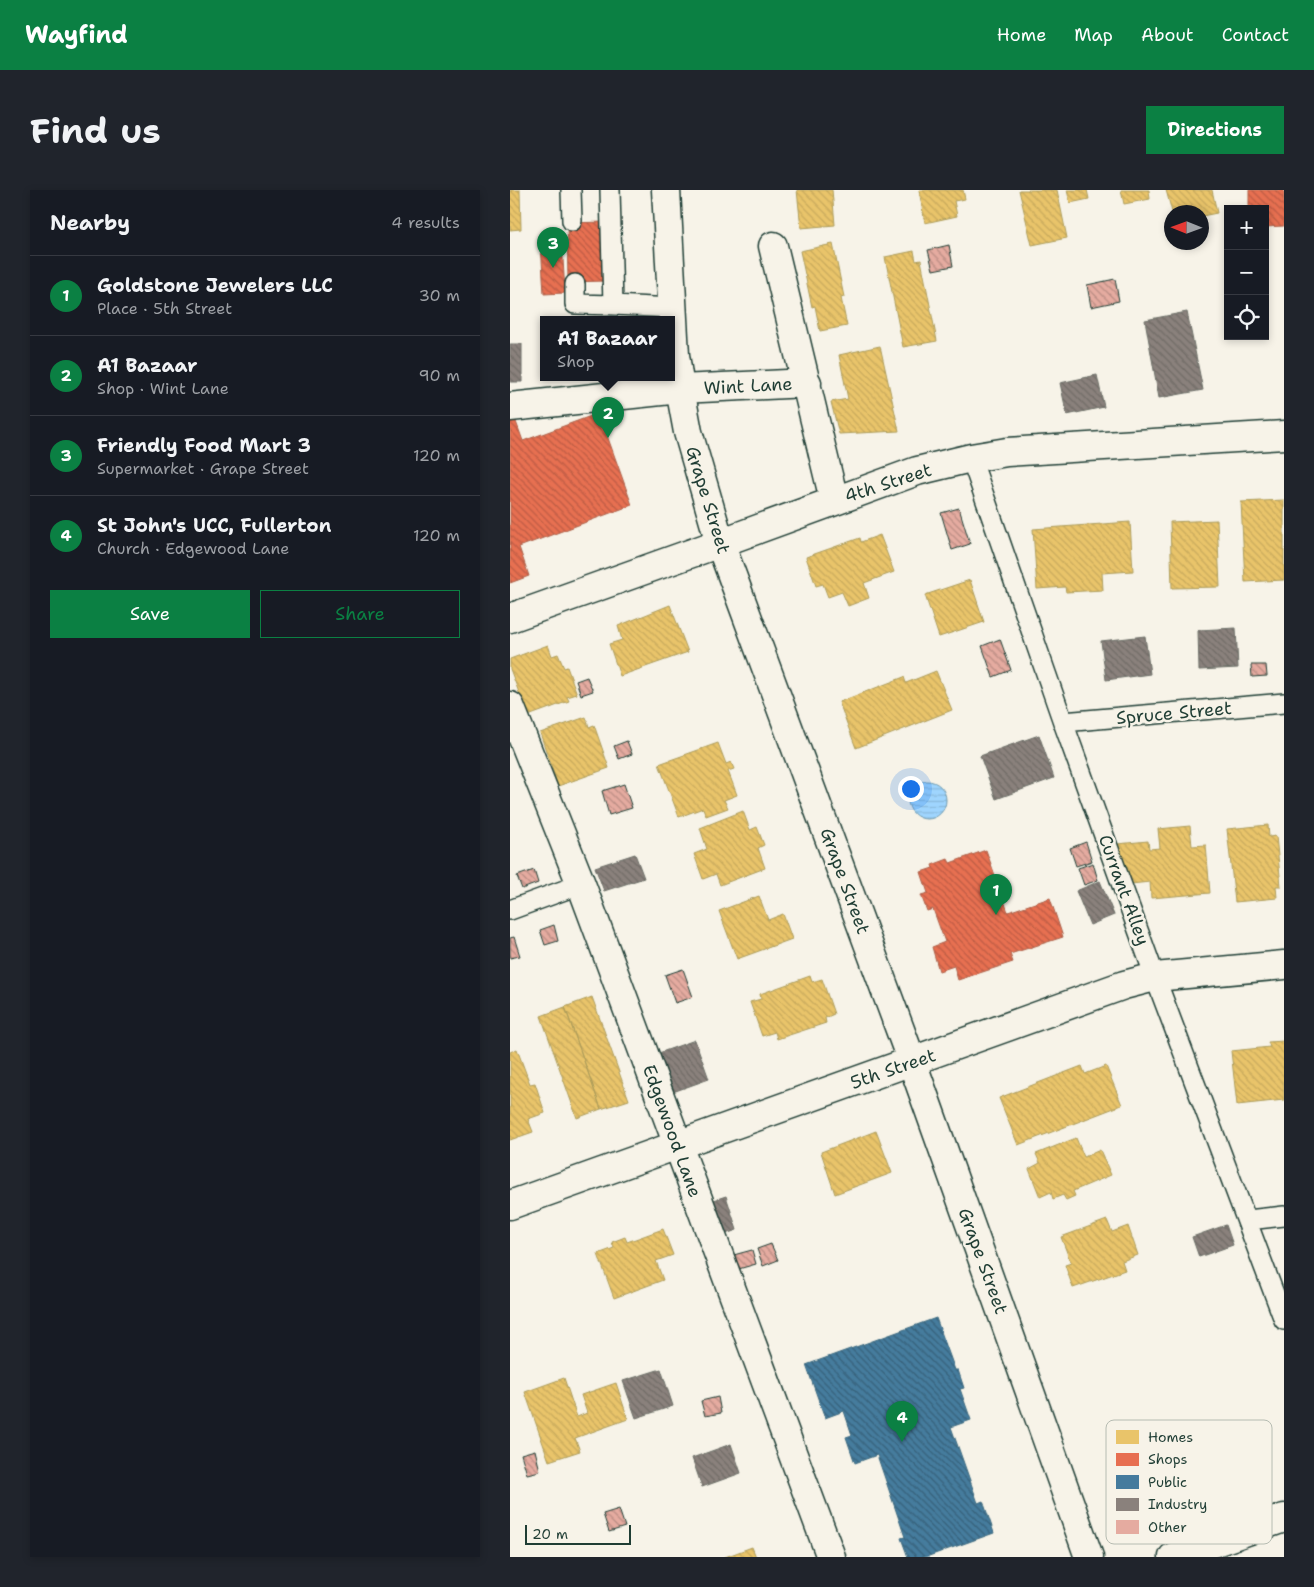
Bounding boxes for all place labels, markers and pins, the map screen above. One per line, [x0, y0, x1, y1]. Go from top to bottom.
pin: 3 [537, 227, 569, 268]
pin: 2 [592, 397, 624, 438]
pin: 1 [980, 874, 1012, 915]
pin: 4 [886, 1401, 918, 1442]

